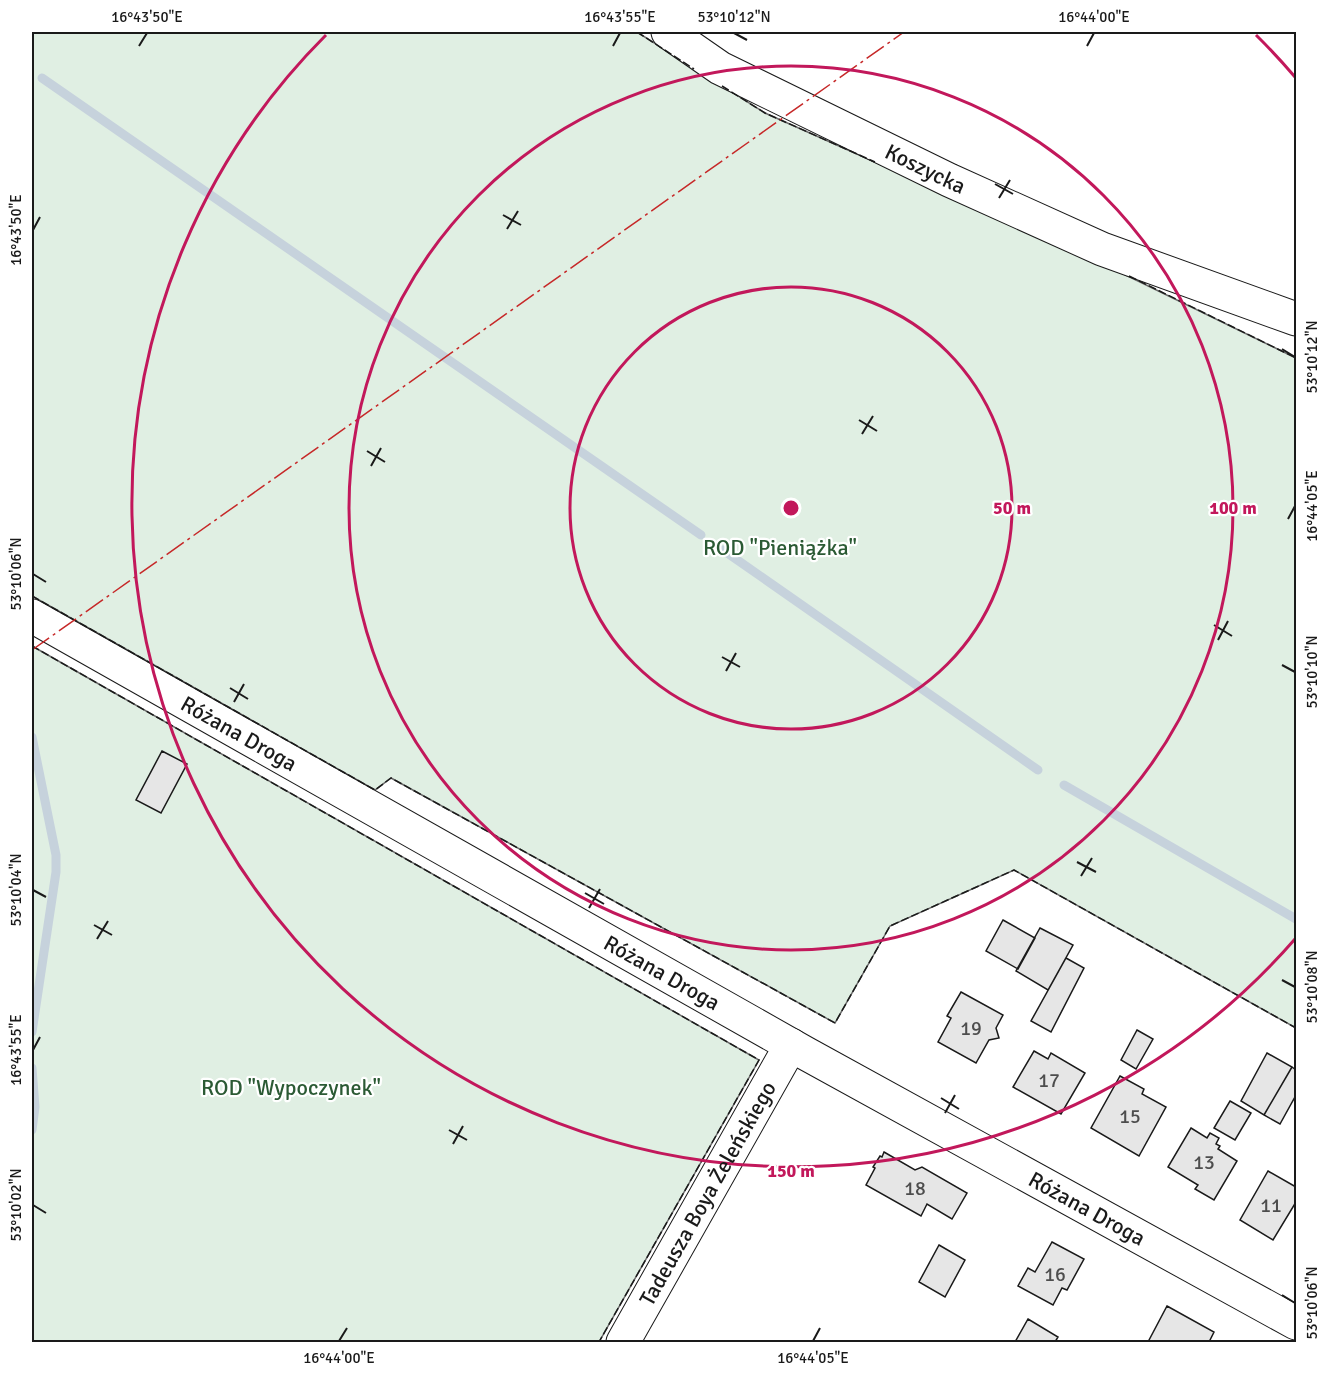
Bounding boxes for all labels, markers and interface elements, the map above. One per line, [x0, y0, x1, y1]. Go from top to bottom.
text: 16°43'50"E [111, 8, 183, 26]
text: 16°43'55"E [584, 8, 656, 26]
text: 53°10'12"N [697, 8, 771, 26]
text: 16°44'00"E [1058, 8, 1130, 26]
street label: Koszycka [881, 138, 970, 200]
text: 16°43'50"E [7, 194, 25, 266]
text: 53°10'12"N [1303, 320, 1321, 394]
text: 16°44'05"E [1303, 470, 1321, 542]
text: 50 m [993, 497, 1031, 519]
text: 100 m [1209, 497, 1257, 519]
centre of rings [781, 498, 801, 518]
park label: ROD "Pieniążka" [703, 534, 857, 561]
text: 53°10'06"N [7, 537, 25, 611]
text: 53°10'10"N [1303, 635, 1321, 709]
street label: Różana Droga [176, 690, 302, 777]
text: 53°10'04"N [7, 853, 25, 927]
street label: Różana Droga [599, 929, 725, 1016]
text: 53°10'08"N [1303, 950, 1321, 1024]
text: 16°43'55"E [7, 1014, 25, 1086]
house number: 19 [960, 1016, 982, 1041]
house number: 17 [1038, 1068, 1060, 1093]
park label: ROD "Wypoczynek" [201, 1074, 381, 1101]
street label: Tadeusza Boya Żeleńskiego [633, 1076, 782, 1310]
house number: 15 [1119, 1104, 1141, 1129]
house number: 13 [1193, 1150, 1215, 1175]
text: 150 m [767, 1160, 815, 1182]
street label: Różana Droga [1024, 1166, 1150, 1252]
text: 53°10'02"N [7, 1168, 25, 1242]
house number: 18 [904, 1176, 926, 1201]
house number: 11 [1260, 1193, 1282, 1218]
house number: 16 [1044, 1262, 1066, 1287]
text: 53°10'06"N [1303, 1266, 1321, 1340]
text: 16°44'00"E [303, 1349, 375, 1367]
text: 16°44'05"E [777, 1349, 849, 1367]

